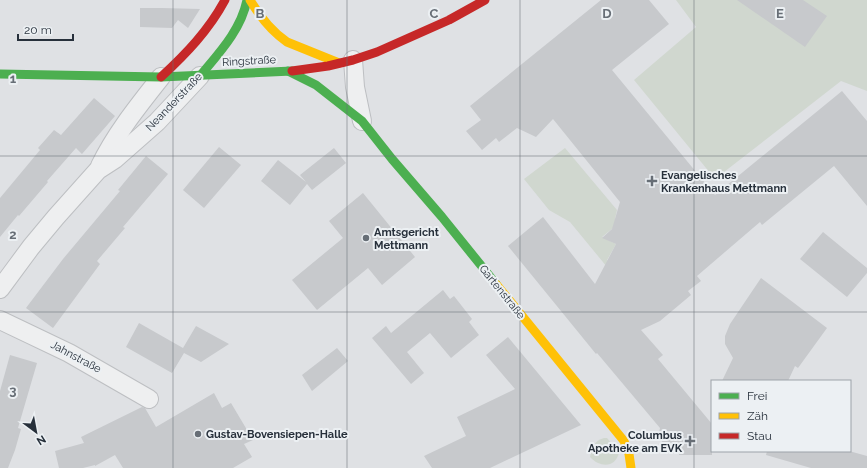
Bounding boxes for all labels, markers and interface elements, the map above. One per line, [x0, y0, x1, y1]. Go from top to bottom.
text: B [256, 6, 265, 21]
text: C [430, 6, 439, 21]
text: D [602, 6, 612, 21]
text: E [776, 6, 784, 21]
scale bar [18, 16, 73, 42]
text: 20 m [24, 23, 52, 37]
street label: Ringstraße [222, 53, 277, 69]
street label: Neanderstraße [143, 70, 205, 134]
text: 1 [10, 71, 17, 86]
place label: Evangelisches Krankenhaus Mettmann [661, 169, 787, 195]
marker: Evangelisches Krankenhaus Mettmann [646, 175, 658, 187]
place label: Amtsgericht Mettmann [374, 226, 440, 252]
text: 2 [9, 227, 17, 242]
marker: Amtsgericht Mettmann [361, 233, 371, 243]
street label: Gartenstraße [476, 262, 528, 322]
street label: Jahnstraße [49, 338, 104, 376]
legend [711, 380, 851, 452]
text: 3 [9, 383, 17, 398]
text: Frei [747, 389, 767, 403]
text: Zäh [747, 409, 768, 423]
north arrow [16, 412, 56, 452]
place label: Gustav-Bovensiepen-Halle [206, 428, 348, 441]
marker: Gustav-Bovensiepen-Halle [193, 429, 203, 439]
place label: Columbus Apotheke am EVK [588, 429, 683, 455]
text: Stau [747, 429, 772, 443]
text: N [34, 432, 48, 448]
marker: Columbus Apotheke am EVK [685, 436, 695, 446]

